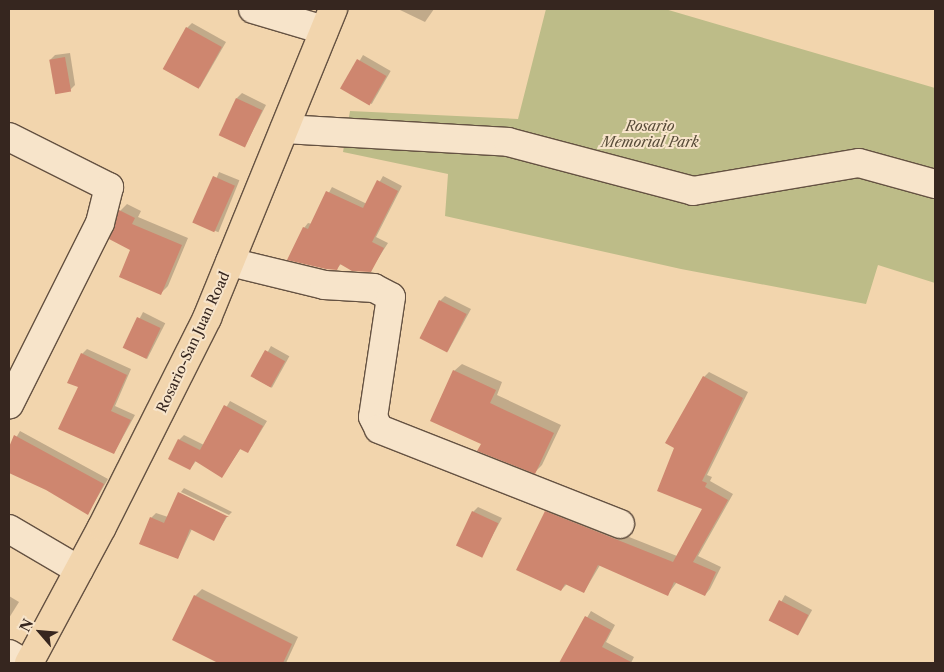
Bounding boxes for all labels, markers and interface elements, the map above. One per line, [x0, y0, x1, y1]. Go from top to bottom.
park label: Rosario Memorial Park [601, 118, 699, 150]
street label: Rosario-San Juan Road [153, 269, 233, 415]
north arrow [15, 607, 65, 657]
text: N [16, 616, 37, 635]

